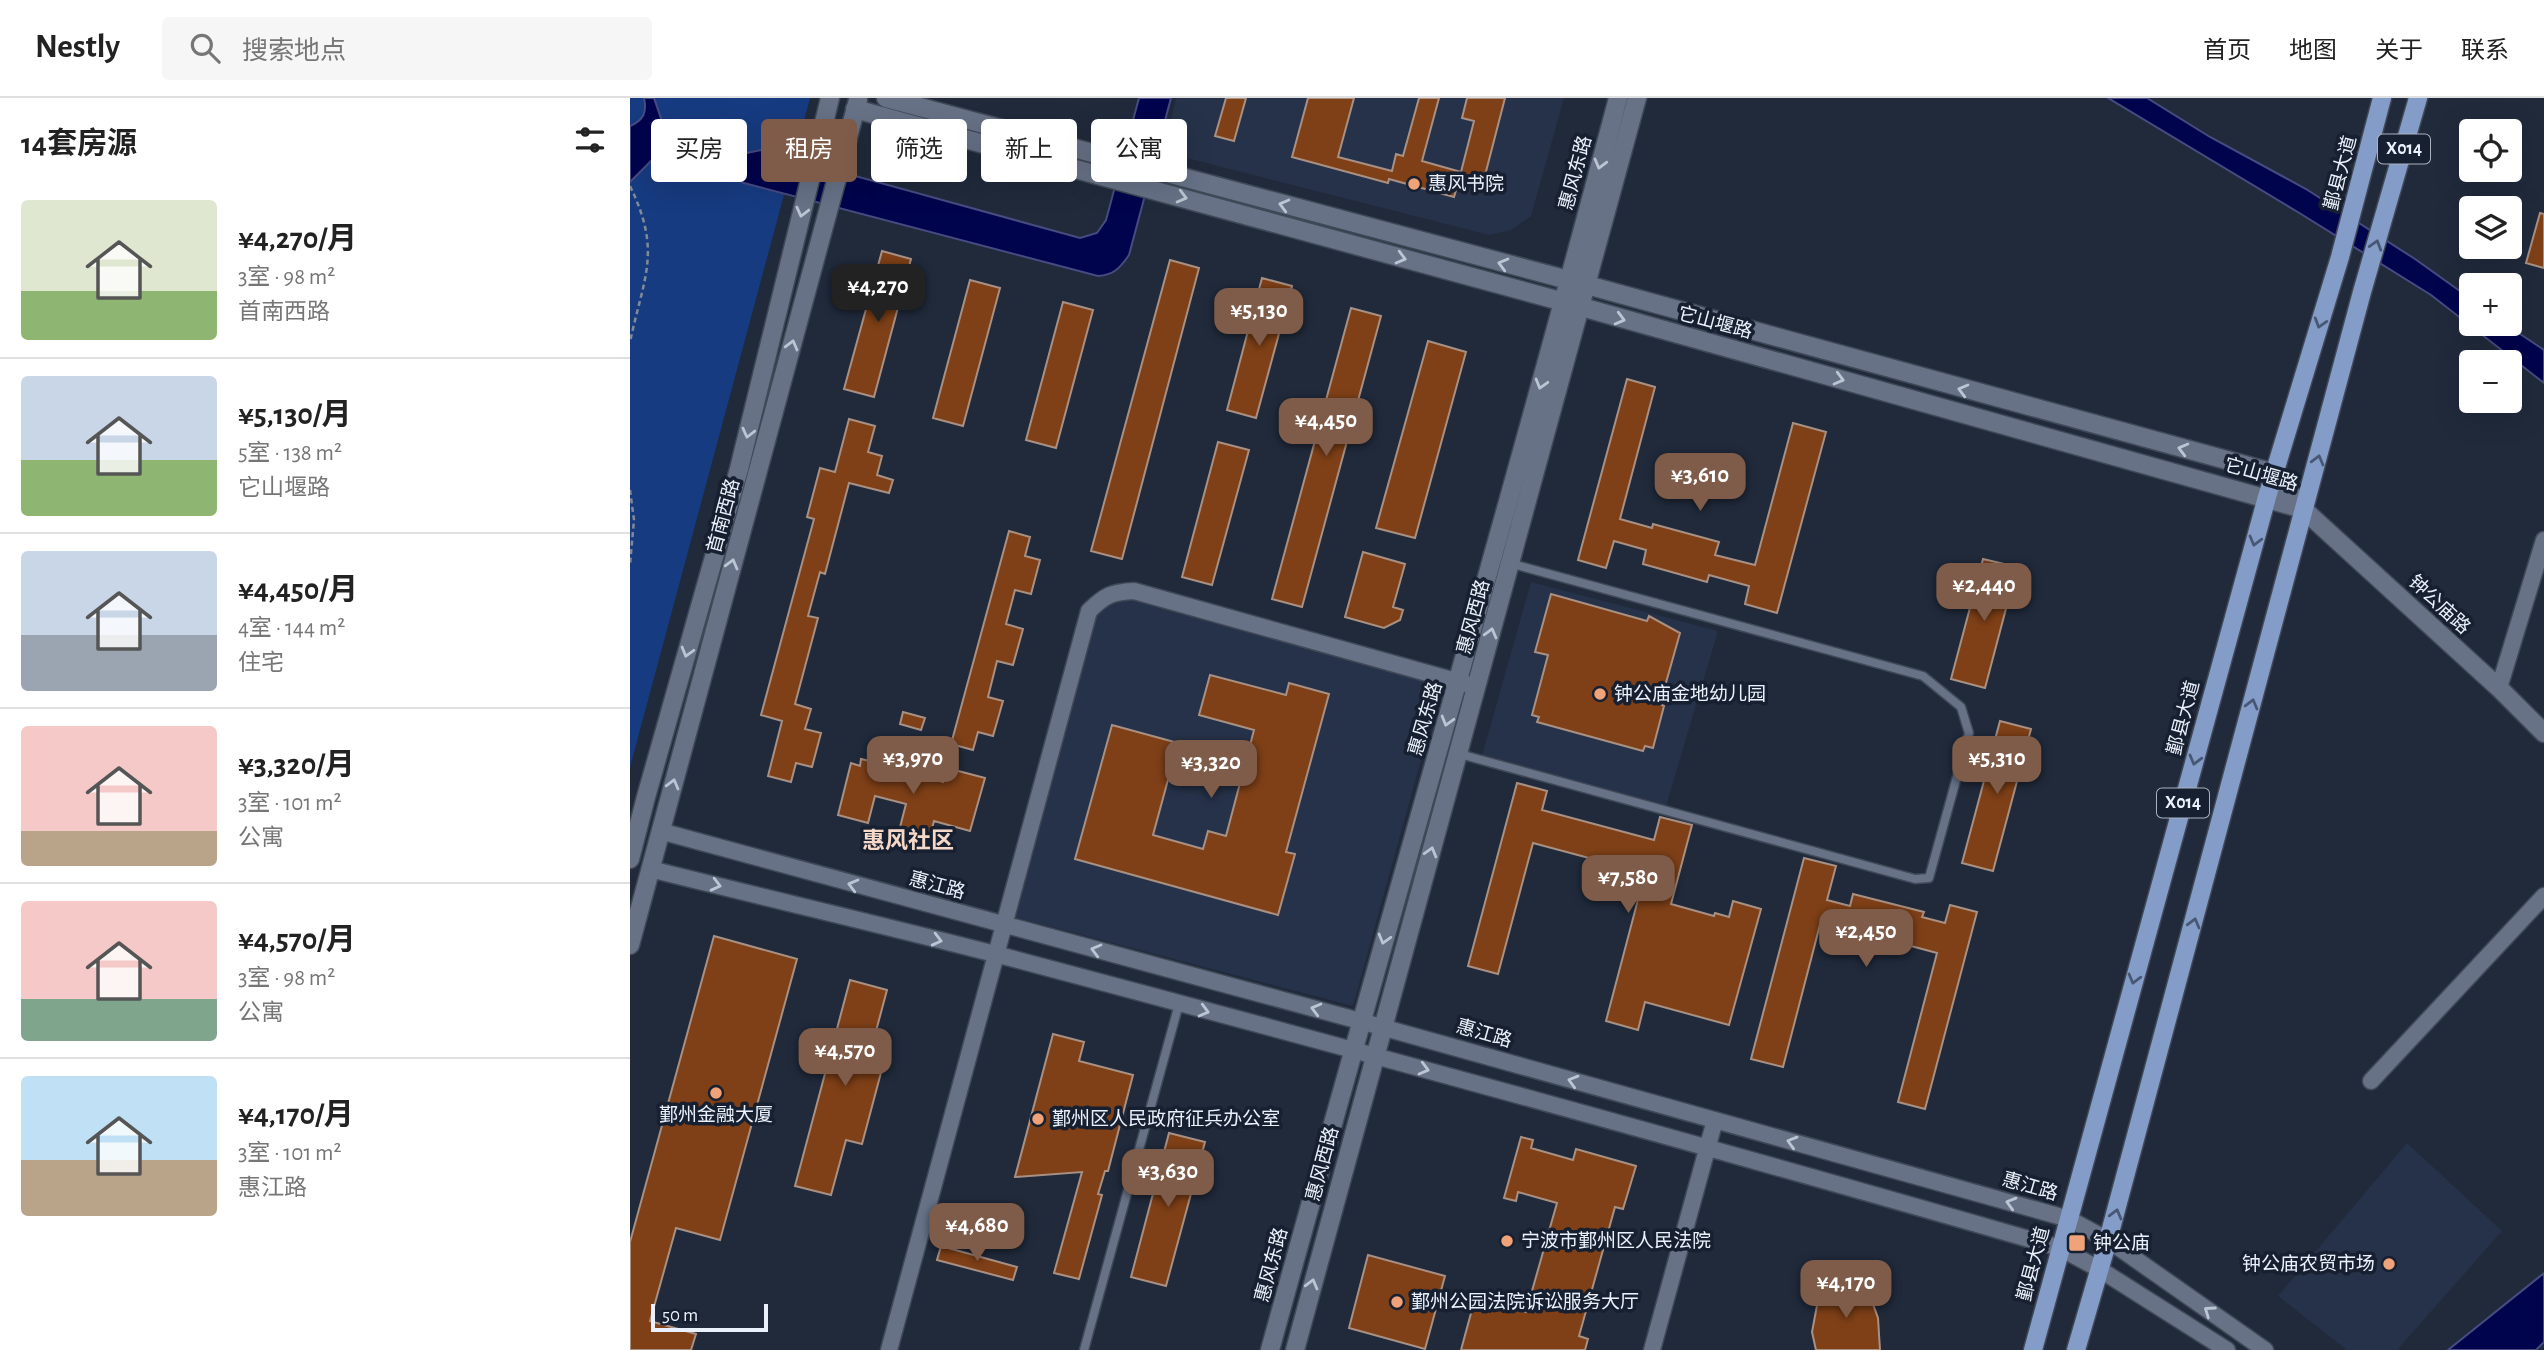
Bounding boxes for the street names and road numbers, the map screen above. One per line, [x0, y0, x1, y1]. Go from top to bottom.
street label: 惠风东路 [1555, 133, 1595, 212]
street label: 鄞县大道 [2321, 134, 2360, 212]
road number: X014 [2378, 134, 2430, 164]
street label: 它山堰路 [1676, 302, 1755, 342]
street label: 它山堰路 [2222, 453, 2301, 495]
street label: 首南西路 [703, 476, 743, 555]
street label: 钟公庙路 [2405, 571, 2474, 638]
street label: 惠风西路 [1453, 577, 1493, 656]
street label: 惠风东路 [1404, 679, 1446, 758]
street label: 鄞县大道 [2164, 679, 2203, 757]
road number: X014 [2157, 788, 2209, 818]
street label: 惠江路 [907, 868, 968, 903]
street label: 惠江路 [1454, 1015, 1515, 1051]
street label: 惠风西路 [1302, 1124, 1342, 1203]
street label: 惠江路 [2000, 1168, 2061, 1204]
street label: 惠风东路 [1251, 1225, 1291, 1304]
street label: 鄞县大道 [2014, 1225, 2053, 1303]

